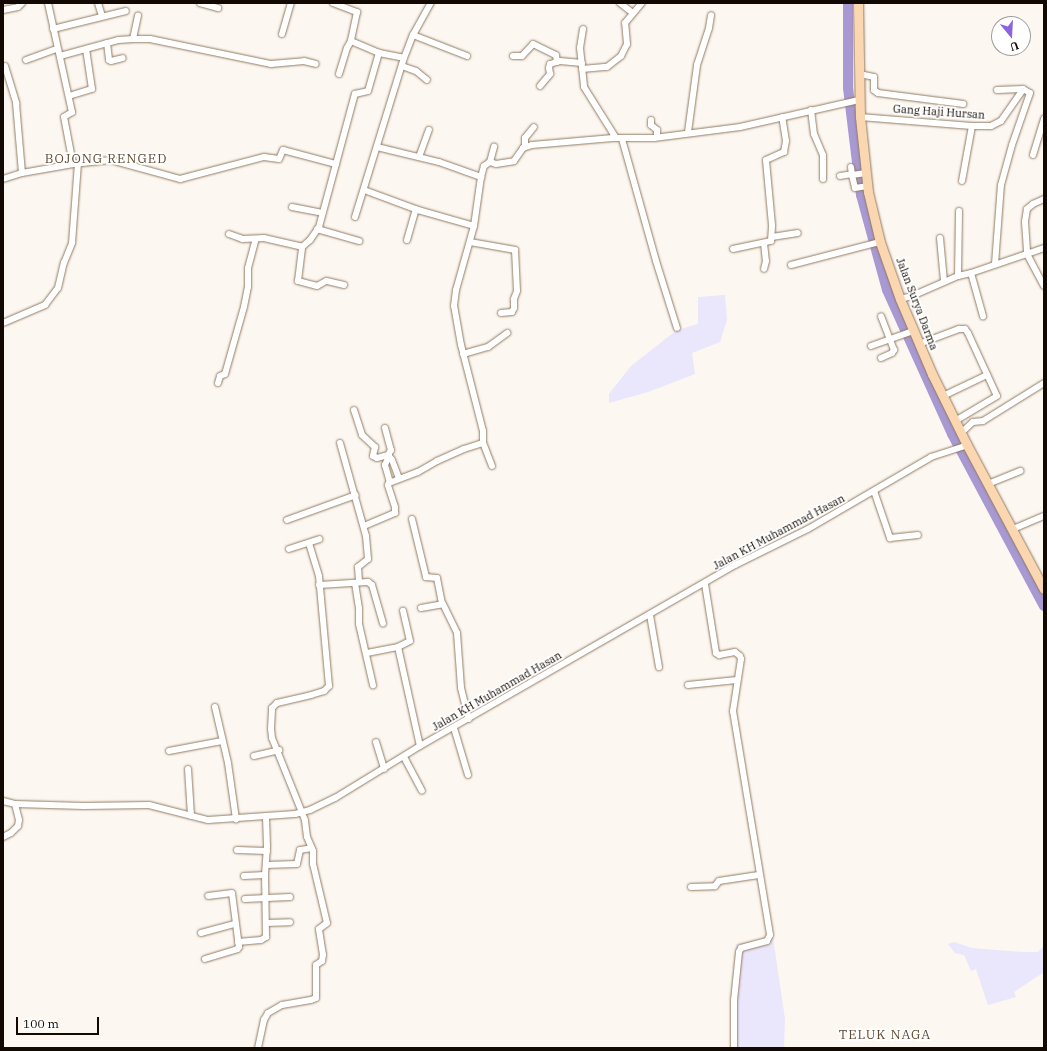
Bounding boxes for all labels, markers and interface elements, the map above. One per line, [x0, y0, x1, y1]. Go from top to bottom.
north arrow [991, 16, 1031, 56]
text: U [1008, 38, 1021, 54]
street label: Gang Haji Hursan [892, 102, 986, 122]
district label: BOJONG RENGED [45, 151, 167, 167]
street label: Jalan Surya Darma [893, 256, 941, 352]
street label: Jalan KH Muhammad Hasan [711, 492, 847, 572]
street label: Jalan KH Muhammad Hasan [430, 648, 564, 734]
scale bar [18, 1009, 101, 1035]
text: 100 m [23, 1016, 59, 1031]
district label: TELUK NAGA [839, 1027, 931, 1043]

